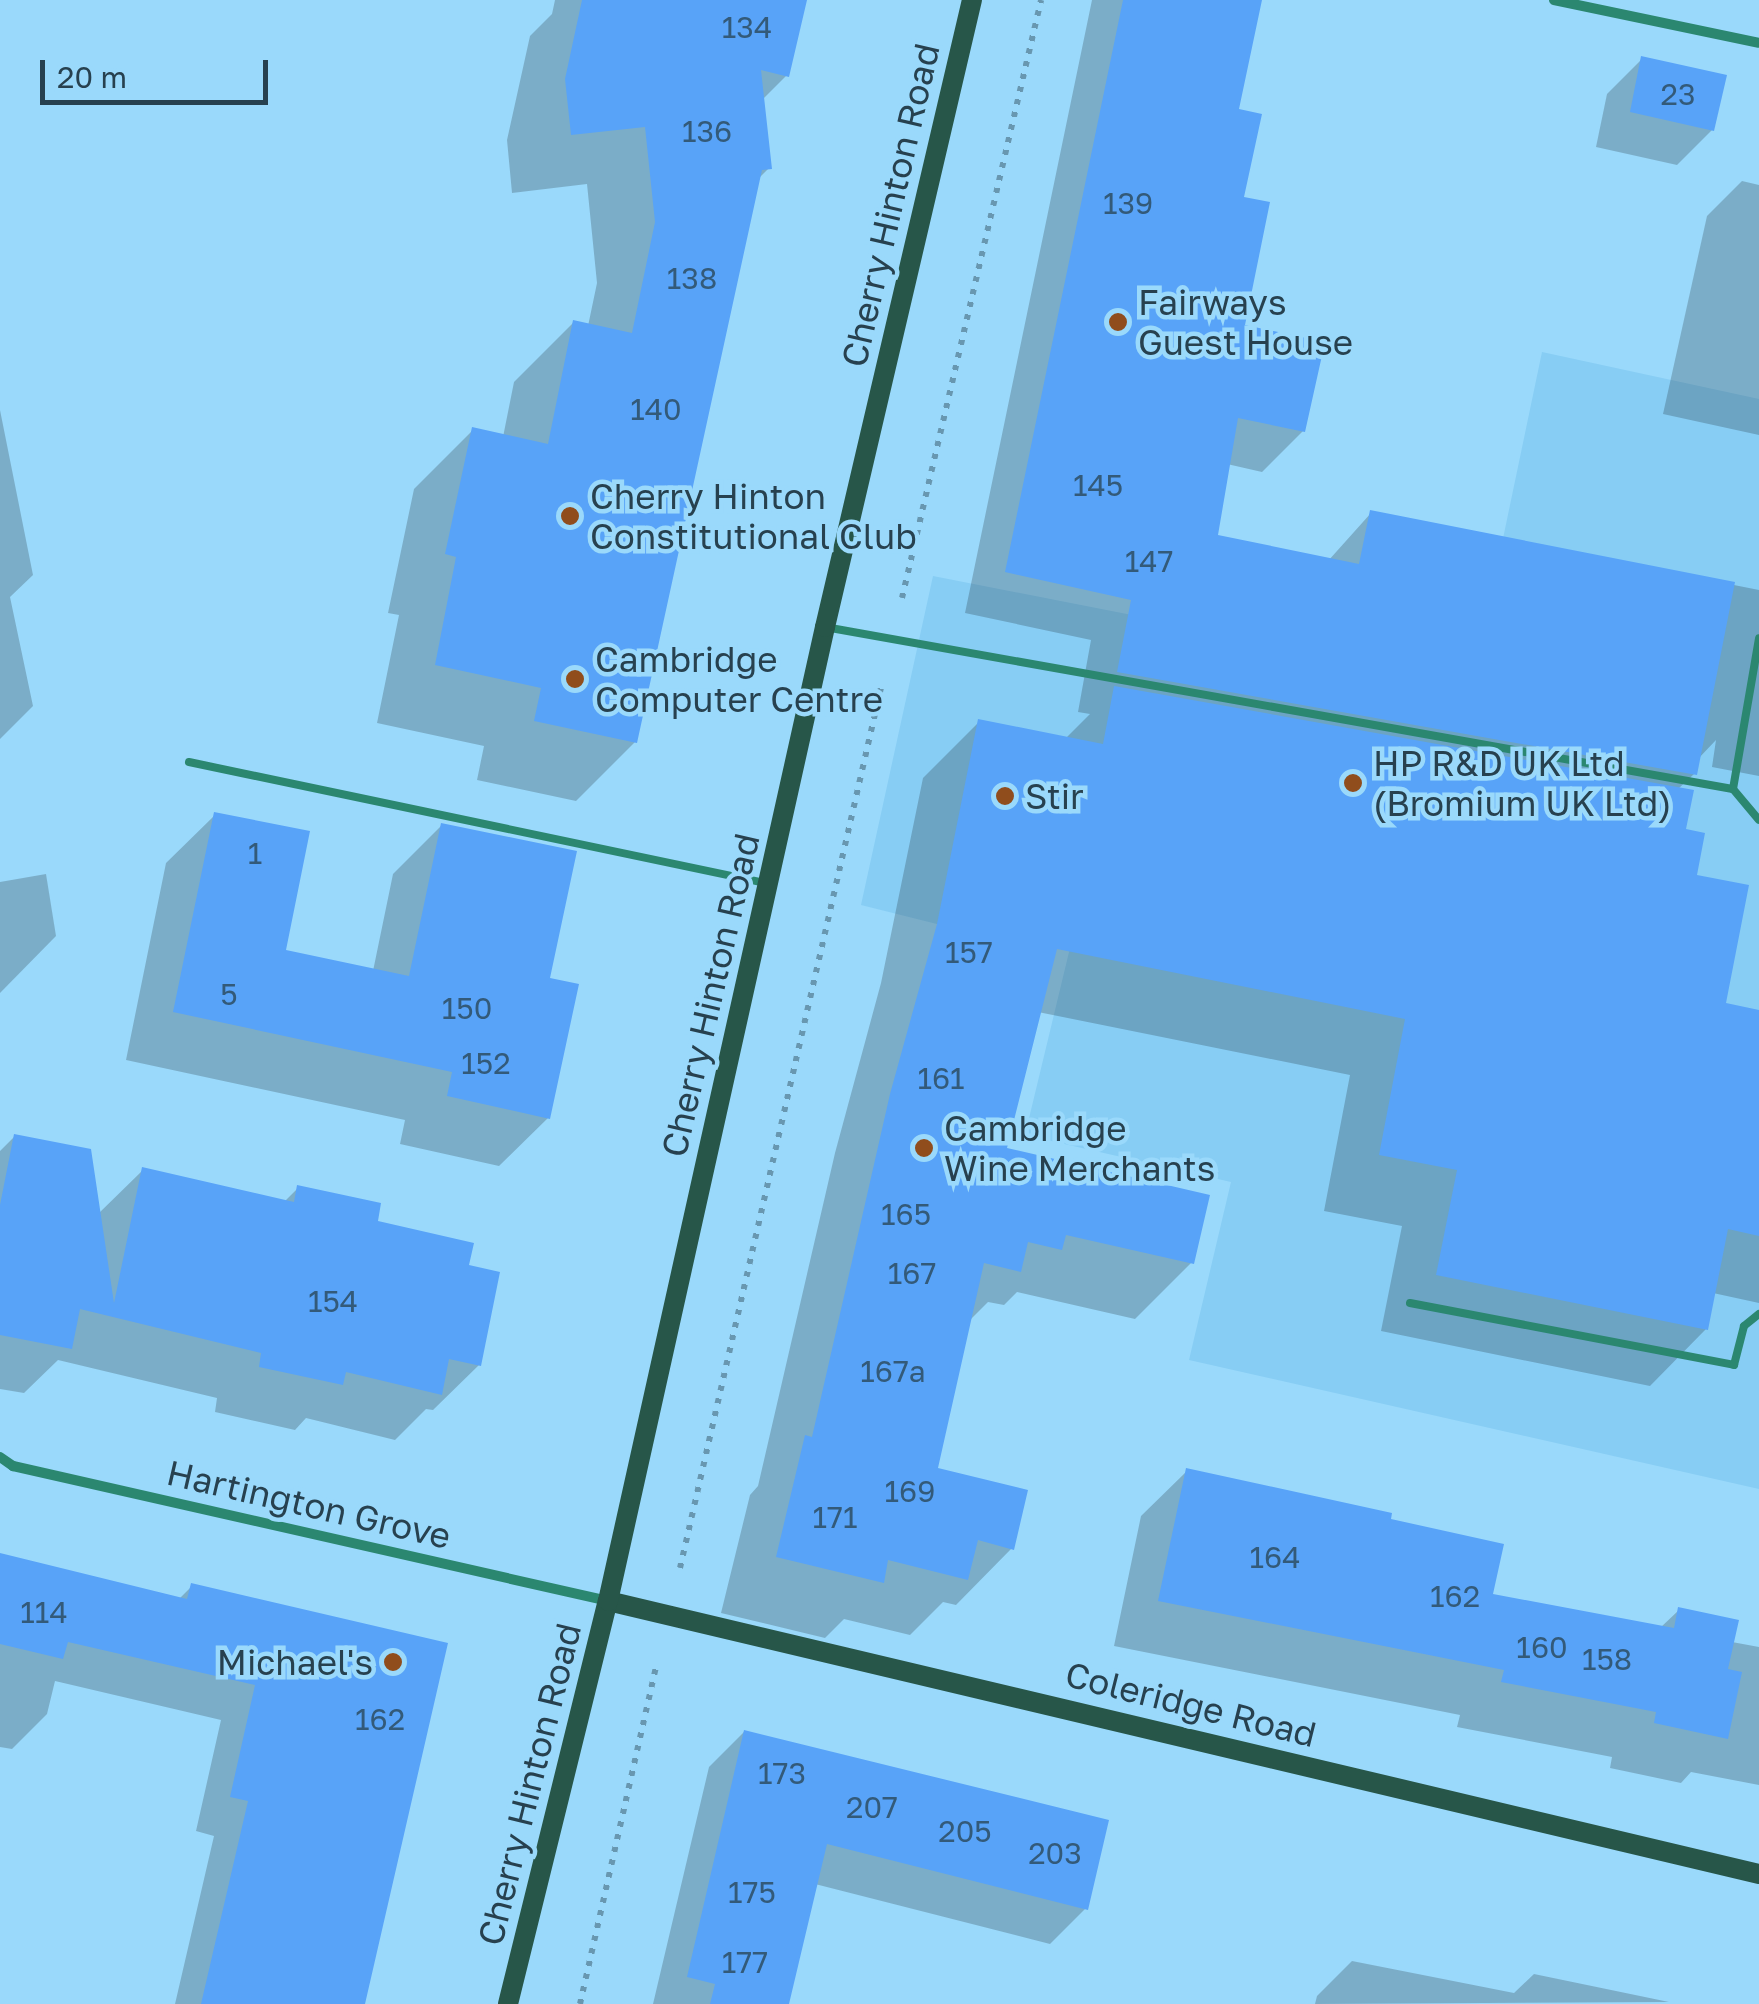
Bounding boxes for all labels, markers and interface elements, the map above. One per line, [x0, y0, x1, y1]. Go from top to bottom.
house number: 134 [722, 9, 772, 45]
street label: Cherry Hinton Road [832, 39, 948, 371]
scale bar [45, 40, 272, 102]
text: 20 m [57, 59, 127, 95]
house number: 23 [1661, 76, 1695, 112]
house number: 136 [682, 113, 732, 149]
house number: 139 [1103, 185, 1153, 221]
house number: 138 [667, 260, 717, 296]
place label: Fairways Guest House [1138, 281, 1353, 363]
marker: Fairways Guest House [1107, 311, 1129, 333]
house number: 140 [630, 391, 682, 427]
house number: 145 [1073, 467, 1123, 503]
place label: Cherry Hinton Constitutional Club [590, 475, 917, 557]
marker: Cherry Hinton Constitutional Club [559, 505, 581, 527]
house number: 147 [1125, 543, 1173, 579]
place label: Cambridge Computer Centre [595, 638, 883, 720]
marker: Cambridge Computer Centre [564, 668, 586, 690]
place label: HP R&D UK Ltd (Bromium UK Ltd) [1373, 742, 1671, 824]
marker: HP R&D UK Ltd (Bromium UK Ltd) [1342, 772, 1364, 794]
place label: Stir [1025, 775, 1084, 817]
marker: Stir [994, 785, 1016, 807]
street label: Cherry Hinton Road [652, 829, 768, 1161]
house number: 1 [248, 835, 262, 871]
house number: 157 [945, 934, 993, 970]
house number: 5 [220, 976, 238, 1012]
house number: 150 [442, 990, 492, 1026]
house number: 152 [461, 1045, 511, 1081]
house number: 161 [917, 1060, 965, 1096]
place label: Cambridge Wine Merchants [944, 1107, 1215, 1189]
marker: Cambridge Wine Merchants [913, 1137, 935, 1159]
house number: 165 [881, 1196, 931, 1232]
house number: 167 [888, 1255, 936, 1291]
house number: 154 [308, 1283, 358, 1319]
house number: 167a [860, 1353, 926, 1389]
street label: Hartington Grove [163, 1451, 455, 1557]
house number: 169 [885, 1473, 935, 1509]
house number: 171 [813, 1499, 857, 1535]
house number: 164 [1250, 1539, 1300, 1575]
house number: 162 [1430, 1578, 1480, 1614]
house number: 114 [20, 1594, 68, 1630]
street label: Cherry Hinton Road [469, 1619, 589, 1949]
house number: 160 [1516, 1629, 1568, 1665]
place label: Michael's [217, 1641, 373, 1683]
house number: 158 [1582, 1641, 1632, 1677]
marker: Michael's [382, 1651, 404, 1673]
street label: Coleridge Road [1061, 1653, 1321, 1755]
house number: 162 [355, 1701, 405, 1737]
house number: 173 [758, 1755, 806, 1791]
house number: 207 [846, 1789, 898, 1825]
house number: 205 [938, 1813, 992, 1849]
house number: 203 [1028, 1835, 1082, 1871]
house number: 175 [728, 1874, 776, 1910]
house number: 177 [722, 1944, 768, 1980]

